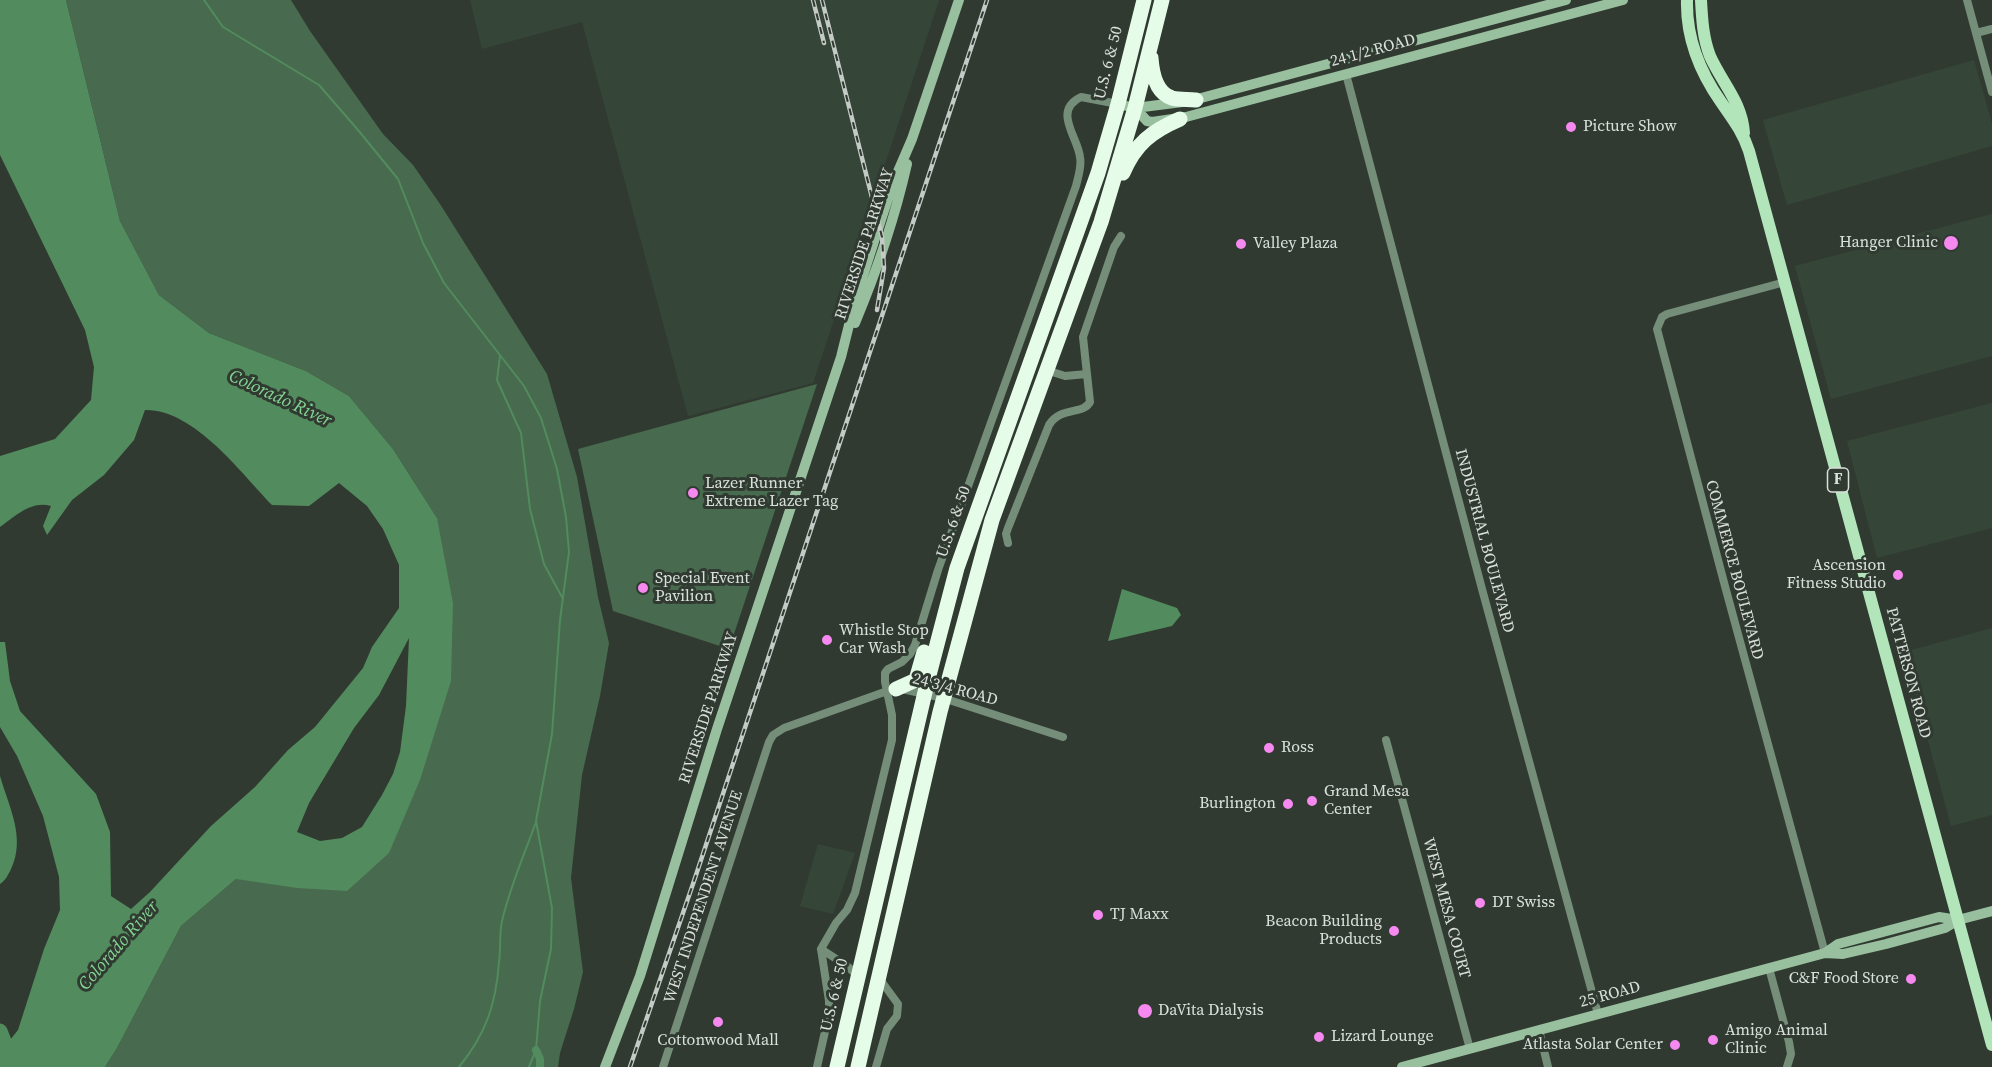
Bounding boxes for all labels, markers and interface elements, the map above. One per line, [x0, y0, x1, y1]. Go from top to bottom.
street label: U.S. 6 & 50 [1091, 25, 1127, 101]
street label: 24 1/2 ROAD [1328, 30, 1418, 72]
place label: Picture Show [1583, 117, 1677, 137]
marker: Picture Show [1564, 120, 1578, 134]
street label: RIVERSIDE PARKWAY [831, 166, 899, 322]
place label: Hanger Clinic [1839, 233, 1938, 253]
place label: Valley Plaza [1253, 234, 1338, 254]
marker: Hanger Clinic [1942, 234, 1960, 252]
marker: Valley Plaza [1234, 237, 1248, 251]
water label: Colorado River [225, 366, 335, 432]
street label: INDUSTRIAL BOULEVARD [1450, 447, 1518, 635]
road number: F [1828, 468, 1848, 492]
place label: Lazer Runner Extreme Lazer Tag [705, 474, 838, 512]
street label: COMMERCE BOULEVARD [1701, 478, 1767, 662]
street label: U.S. 6 & 50 [933, 484, 975, 560]
marker: Lazer Runner Extreme Lazer Tag [686, 486, 700, 500]
place label: Ascension Fitness Studio [1786, 556, 1886, 594]
marker: Ascension Fitness Studio [1891, 568, 1905, 582]
place label: Special Event Pavilion [655, 569, 750, 607]
marker: Special Event Pavilion [636, 581, 650, 595]
street label: PATTERSON ROAD [1881, 605, 1935, 741]
place label: Whistle Stop Car Wash [839, 621, 929, 659]
street label: RIVERSIDE PARKWAY [675, 630, 743, 786]
marker: Whistle Stop Car Wash [820, 633, 834, 647]
street label: 24 3/4 ROAD [910, 669, 1000, 711]
place label: Ross [1281, 738, 1314, 758]
marker: Ross [1262, 741, 1276, 755]
place label: Grand Mesa Center [1324, 782, 1409, 820]
street label: WEST INDEPENDENT AVENUE [661, 788, 747, 1006]
place label: Burlington [1199, 794, 1276, 814]
marker: Grand Mesa Center [1305, 794, 1319, 808]
marker: Burlington [1281, 797, 1295, 811]
street label: WEST MESA COURT [1418, 836, 1474, 980]
place label: DT Swiss [1492, 893, 1555, 913]
marker: DT Swiss [1473, 896, 1487, 910]
water label: Colorado River [74, 897, 164, 995]
place label: TJ Maxx [1110, 905, 1169, 925]
marker: TJ Maxx [1091, 908, 1105, 922]
place label: Beacon Building Products [1265, 912, 1382, 950]
marker: Beacon Building Products [1387, 924, 1401, 938]
street label: U.S. 6 & 50 [817, 957, 853, 1033]
place label: C&F Food Store [1789, 969, 1899, 989]
marker: C&F Food Store [1904, 972, 1918, 986]
street label: 25 ROAD [1577, 978, 1643, 1012]
place label: DaVita Dialysis [1158, 1001, 1264, 1021]
marker: DaVita Dialysis [1136, 1002, 1154, 1020]
marker: Cottonwood Mall [711, 1015, 725, 1029]
place label: Amigo Animal Clinic [1725, 1021, 1828, 1059]
place label: Lizard Lounge [1331, 1027, 1434, 1047]
marker: Lizard Lounge [1312, 1030, 1326, 1044]
place label: Cottonwood Mall [657, 1031, 779, 1051]
marker: Amigo Animal Clinic [1706, 1033, 1720, 1047]
place label: Atlasta Solar Center [1523, 1035, 1663, 1055]
marker: Atlasta Solar Center [1668, 1038, 1682, 1052]

